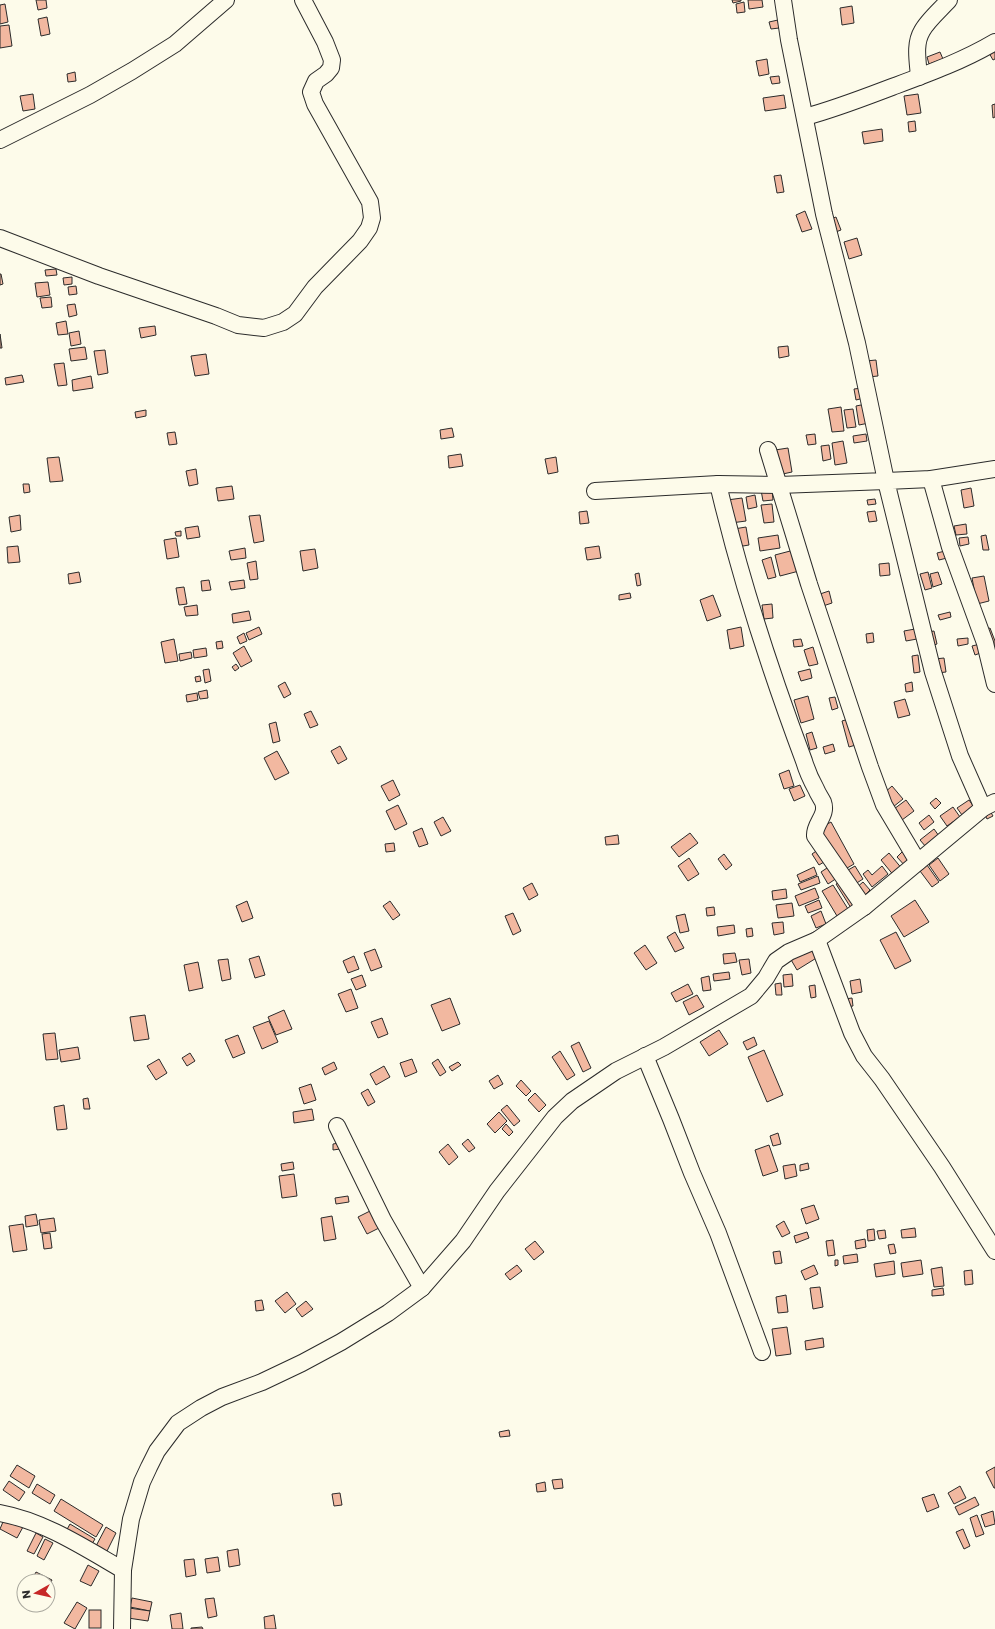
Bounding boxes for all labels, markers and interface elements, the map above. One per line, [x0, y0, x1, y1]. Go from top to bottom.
north arrow [16, 1573, 56, 1613]
text: N [18, 1589, 35, 1600]

